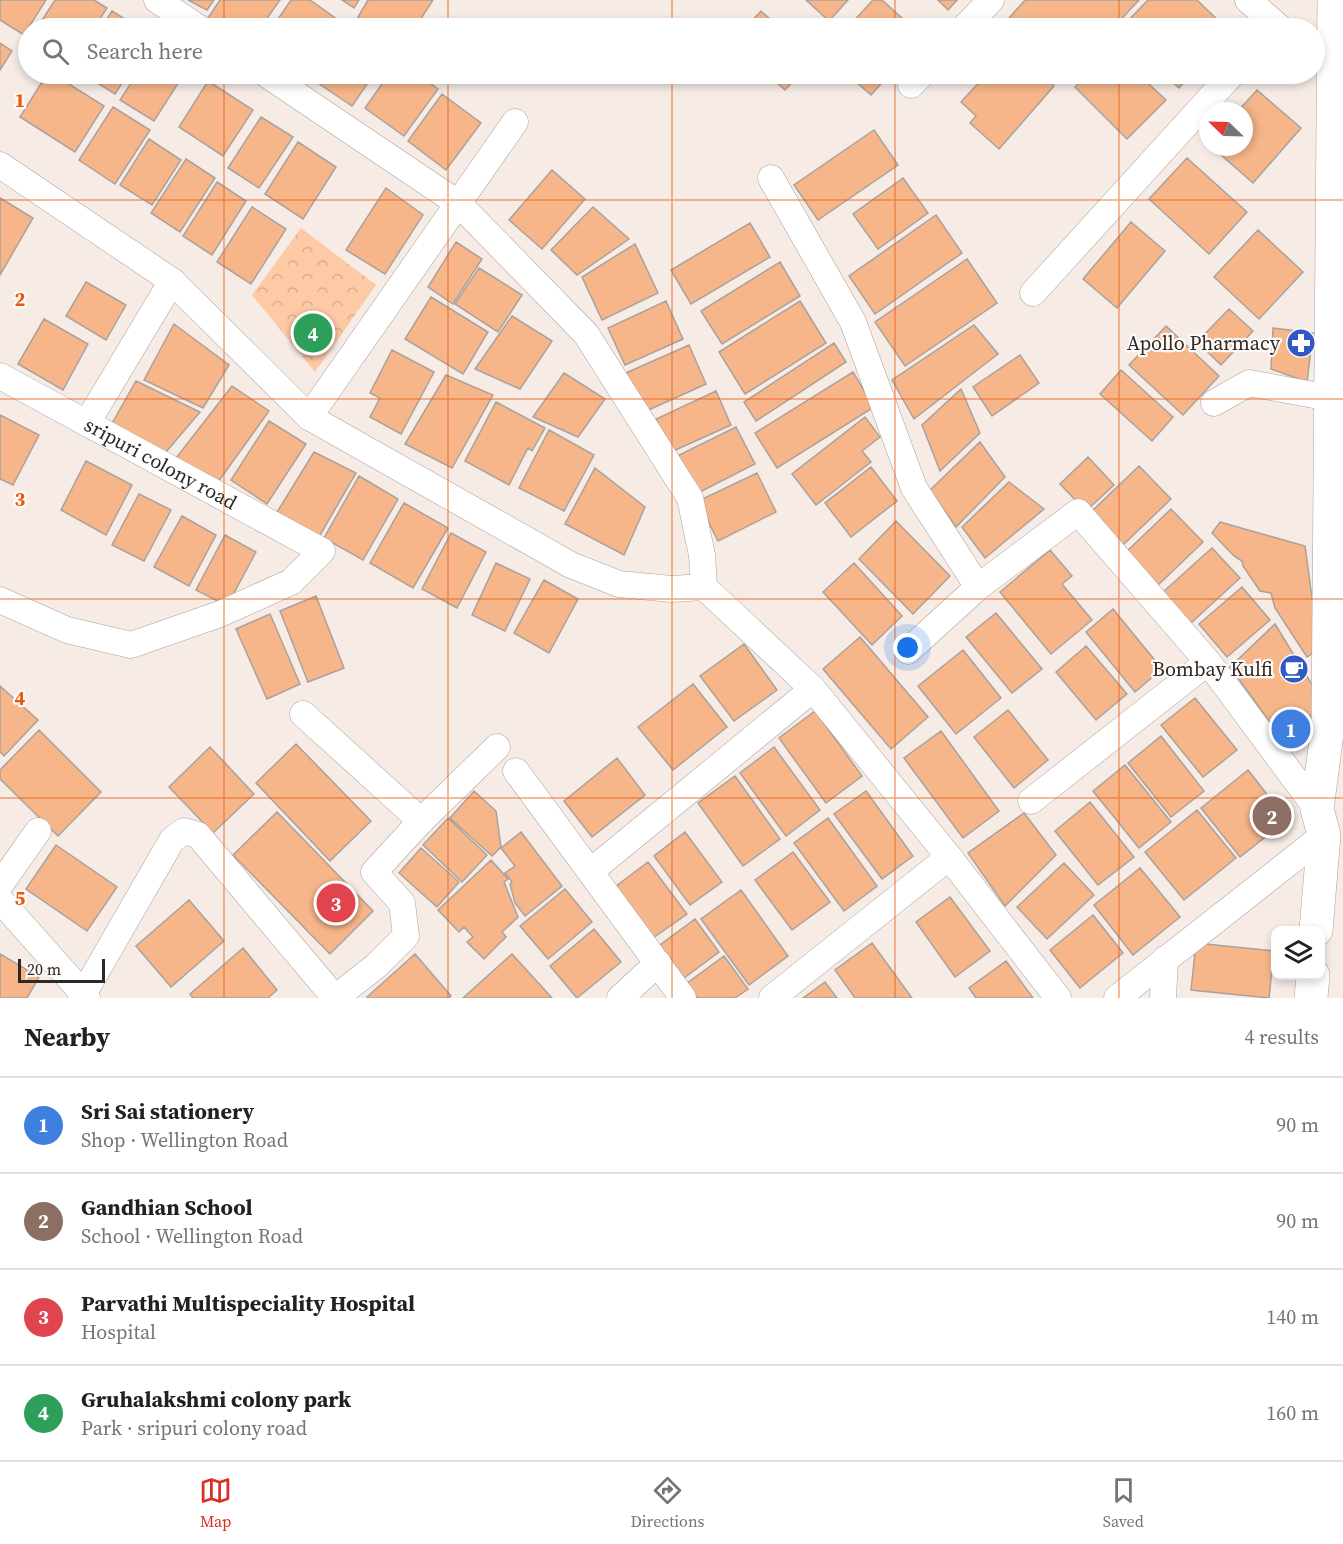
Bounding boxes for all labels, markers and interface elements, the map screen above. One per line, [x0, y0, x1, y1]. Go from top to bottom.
search box [18, 18, 1325, 84]
icon: search [39, 35, 72, 68]
text: Search here [87, 36, 203, 66]
text: 1 [15, 86, 25, 114]
north arrow [1199, 102, 1253, 156]
text: 2 [15, 285, 26, 313]
pin: 4 [294, 310, 332, 356]
pharmacy icon: Apollo Pharmacy [1285, 327, 1317, 359]
place label: Apollo Pharmacy [1127, 329, 1281, 357]
street label: sripuri colony road [79, 411, 243, 517]
text: 3 [15, 485, 26, 513]
your location [893, 633, 922, 662]
cafe icon: Bombay Kulfi [1278, 653, 1310, 685]
place label: Bombay Kulfi [1152, 655, 1273, 683]
text: 4 [15, 684, 26, 712]
pin: 1 [1272, 706, 1310, 752]
pin: 2 [1252, 794, 1292, 838]
pin: 3 [316, 880, 356, 926]
text: 5 [15, 884, 26, 912]
map controls [1271, 926, 1325, 980]
button: layers [1271, 926, 1325, 980]
scale bar [18, 956, 105, 983]
text: 20 m [27, 958, 61, 980]
text: Nearby [24, 1019, 110, 1055]
text: 4 results [1244, 1023, 1319, 1051]
text: Sri Sai stationery [81, 1096, 254, 1126]
text: 1 [38, 1111, 49, 1139]
text: 90 m [1276, 1111, 1319, 1139]
text: Shop · Wellington Road [81, 1126, 288, 1154]
text: Gandhian School [81, 1192, 253, 1222]
text: 2 [38, 1207, 49, 1235]
text: 90 m [1276, 1207, 1319, 1235]
text: School · Wellington Road [81, 1222, 303, 1250]
text: Parvathi Multispeciality Hospital [81, 1288, 415, 1318]
text: 3 [38, 1303, 49, 1331]
text: 140 m [1266, 1303, 1319, 1331]
text: Hospital [81, 1318, 156, 1346]
text: Gruhalakshmi colony park [81, 1384, 351, 1414]
text: 4 [38, 1399, 49, 1427]
text: 160 m [1266, 1399, 1319, 1427]
text: Park · sripuri colony road [81, 1414, 307, 1442]
tab: Map [199, 1474, 232, 1532]
tab: Directions [630, 1474, 705, 1532]
tab: Saved [1103, 1474, 1144, 1532]

